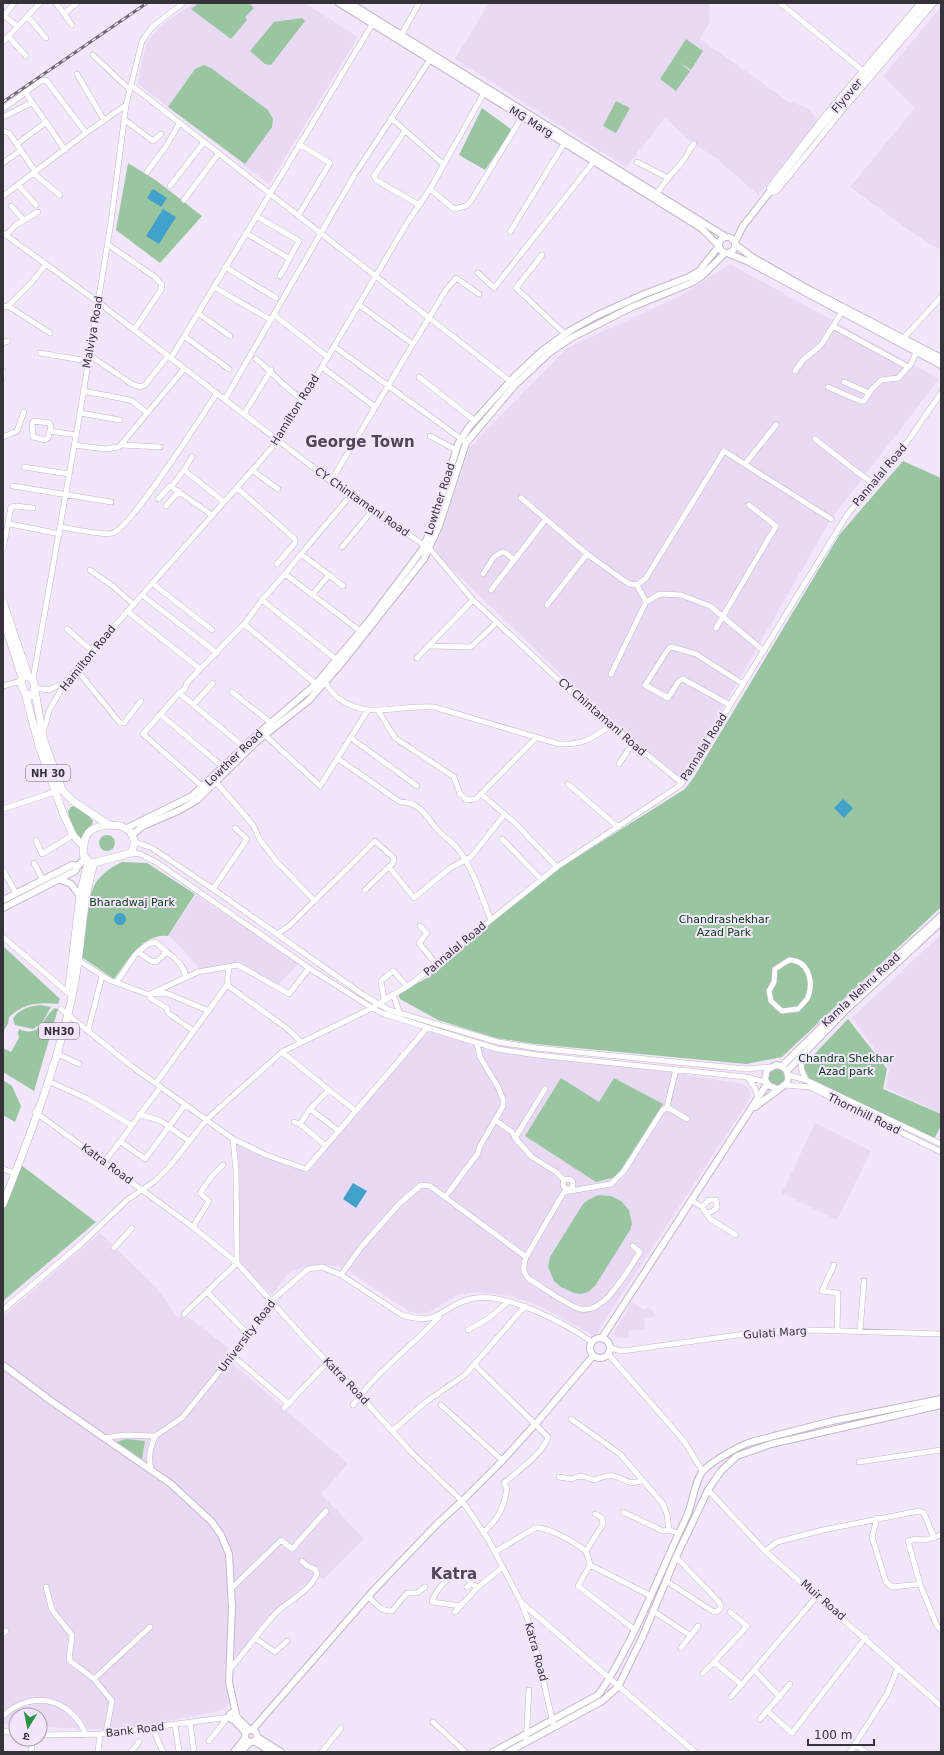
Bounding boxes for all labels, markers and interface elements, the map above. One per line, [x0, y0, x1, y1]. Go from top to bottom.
street label: Flyover [829, 76, 865, 116]
street label: MG Marg [507, 104, 555, 140]
street label: Malviya Road [80, 295, 106, 369]
street label: Hamilton Road [268, 372, 322, 448]
district label: George Town [305, 433, 415, 451]
street label: Pannalal Road [850, 441, 910, 509]
street label: Lowther Road [422, 461, 458, 537]
street label: CY Chintamani Road [312, 465, 412, 539]
street label: Hamilton Road [57, 622, 119, 694]
street label: CY Chintamani Road [555, 675, 649, 759]
street label: Pannalal Road [678, 711, 730, 783]
street label: Lowther Road [202, 727, 266, 789]
road number: NH 30 [26, 765, 70, 781]
park label: Bharadwaj Park [89, 896, 175, 909]
park label: Chandrashekhar Azad Park [679, 913, 770, 939]
street label: Pannalal Road [421, 919, 489, 979]
street label: Kamla Nehru Road [819, 950, 903, 1030]
road number: NH30 [39, 1023, 79, 1039]
park label: Chandra Shekhar Azad park [798, 1052, 894, 1078]
street label: Thornhill Road [825, 1090, 902, 1137]
street label: Katra Road [79, 1141, 135, 1187]
street label: University Road [216, 1298, 278, 1374]
street label: Gulati Marg [743, 1324, 807, 1342]
street label: Katra Road [320, 1355, 372, 1407]
district label: Katra [431, 1565, 477, 1583]
street label: Muir Road [798, 1577, 848, 1623]
street label: Katra Road [522, 1621, 550, 1683]
north arrow [8, 1707, 48, 1747]
street label: Bank Road [105, 1720, 165, 1740]
scale bar [808, 1721, 874, 1747]
text: 100 m [814, 1728, 852, 1742]
text: उ [21, 1729, 31, 1743]

